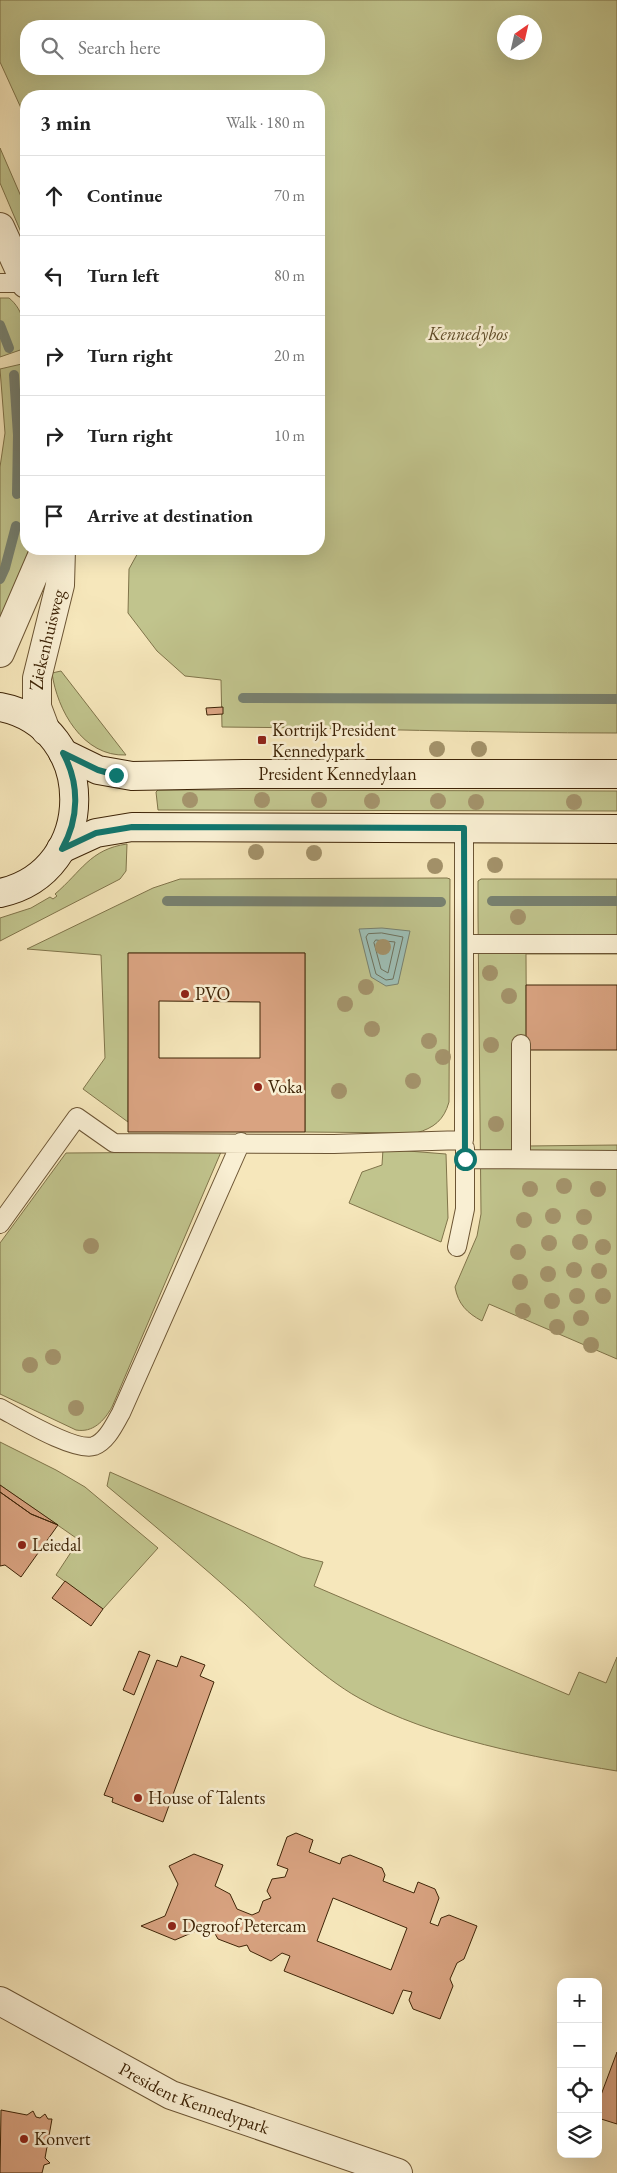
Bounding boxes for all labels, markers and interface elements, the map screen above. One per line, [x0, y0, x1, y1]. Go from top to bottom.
north arrow [497, 15, 542, 60]
search box [20, 20, 325, 75]
icon: search [38, 34, 66, 62]
text: Search here [78, 35, 160, 60]
text: 3 min [40, 109, 91, 136]
text: Walk · 180 m [226, 112, 305, 133]
icon: ahead [40, 182, 68, 210]
text: Continue [87, 183, 162, 208]
text: 70 m [274, 185, 305, 206]
icon: left [40, 262, 68, 290]
text: Turn left [87, 263, 159, 288]
text: 80 m [274, 265, 305, 286]
park label: Kennedybos [427, 322, 509, 346]
icon: right [40, 342, 68, 370]
text: Turn right [87, 343, 173, 368]
text: 20 m [274, 345, 305, 366]
icon: right [40, 422, 68, 450]
text: Turn right [87, 423, 173, 448]
text: 10 m [274, 425, 305, 446]
icon: arrive [40, 502, 68, 530]
text: Arrive at destination [87, 503, 253, 528]
street label: Ziekenhuisweg [25, 587, 70, 690]
place label: Kortrijk President Kennedypark [272, 718, 396, 762]
marker: Kortrijk President Kennedypark [256, 734, 268, 746]
street label: President Kennedylaan [258, 762, 417, 785]
route end [105, 764, 128, 787]
place label: PVO [195, 982, 230, 1005]
marker: PVO [179, 988, 191, 1000]
place label: Voka [268, 1075, 303, 1098]
marker: Voka [252, 1081, 264, 1093]
route start [454, 1148, 477, 1171]
place label: Leiedal [32, 1533, 81, 1556]
marker: Leiedal [16, 1539, 28, 1551]
place label: House of Talents [148, 1786, 265, 1809]
marker: House of Talents [132, 1792, 144, 1804]
place label: Degroof Petercam [182, 1914, 307, 1937]
marker: Degroof Petercam [166, 1920, 178, 1932]
map controls [557, 1978, 602, 2158]
button: + [557, 1978, 602, 2023]
button: − [557, 2023, 602, 2068]
street label: President Kennedypark [115, 2057, 273, 2139]
button: locate [557, 2068, 602, 2113]
button: layers [557, 2113, 602, 2158]
place label: Konvert [34, 2127, 91, 2150]
marker: Konvert [18, 2133, 30, 2145]

